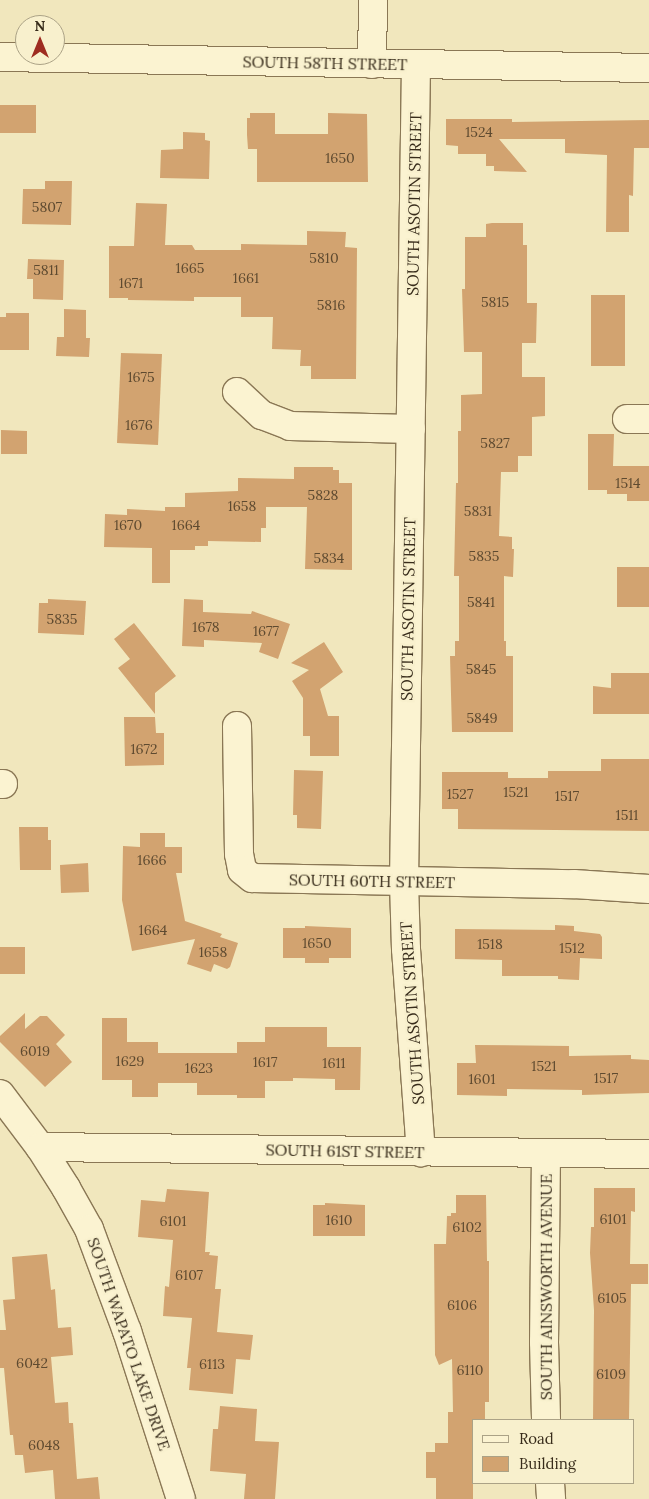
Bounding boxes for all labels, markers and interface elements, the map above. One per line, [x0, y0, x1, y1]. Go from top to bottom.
north arrow [15, 15, 65, 65]
text: N [35, 17, 45, 35]
street label: SOUTH 58TH STREET [242, 52, 408, 74]
street label: SOUTH ASOTIN STREET [403, 112, 425, 296]
house number: 1524 [465, 124, 493, 140]
house number: 1650 [325, 150, 355, 166]
house number: 5807 [32, 199, 62, 215]
house number: 5810 [309, 250, 339, 266]
house number: 1665 [176, 260, 204, 276]
house number: 5811 [33, 262, 59, 278]
house number: 1661 [233, 270, 259, 286]
house number: 1671 [119, 275, 143, 291]
house number: 5815 [481, 294, 509, 310]
house number: 5816 [317, 297, 345, 313]
house number: 1675 [127, 369, 155, 385]
house number: 1676 [125, 417, 153, 433]
house number: 5827 [480, 435, 510, 451]
house number: 1514 [615, 475, 641, 491]
house number: 5828 [308, 487, 338, 503]
house number: 1658 [228, 498, 256, 514]
house number: 5831 [464, 503, 492, 519]
house number: 1670 [114, 517, 142, 533]
house number: 1664 [172, 517, 200, 533]
street label: SOUTH ASOTIN STREET [397, 517, 419, 701]
house number: 5835 [469, 548, 499, 564]
house number: 5834 [314, 550, 344, 566]
house number: 5841 [467, 594, 495, 610]
house number: 5835 [47, 611, 77, 627]
house number: 1678 [192, 619, 220, 635]
house number: 1677 [253, 623, 279, 639]
house number: 5845 [466, 661, 496, 677]
house number: 5849 [466, 710, 498, 726]
house number: 1672 [130, 741, 158, 757]
house number: 1521 [503, 784, 529, 800]
house number: 1527 [447, 786, 473, 802]
house number: 1517 [555, 788, 579, 804]
house number: 1511 [616, 807, 638, 823]
house number: 1666 [137, 852, 167, 868]
street label: SOUTH 60TH STREET [289, 870, 455, 892]
street label: SOUTH ASOTIN STREET [396, 921, 428, 1105]
house number: 1664 [139, 922, 167, 938]
house number: 1650 [302, 935, 332, 951]
house number: 1518 [477, 936, 503, 952]
house number: 1512 [559, 940, 585, 956]
house number: 1658 [199, 944, 227, 960]
house number: 6019 [20, 1043, 50, 1059]
house number: 1629 [116, 1053, 144, 1069]
house number: 1617 [253, 1054, 277, 1070]
house number: 1611 [322, 1055, 346, 1071]
house number: 1521 [531, 1058, 557, 1074]
house number: 1623 [185, 1060, 213, 1076]
house number: 1517 [594, 1070, 618, 1086]
house number: 1601 [469, 1071, 495, 1087]
street label: SOUTH 61ST STREET [265, 1140, 425, 1162]
street label: SOUTH AINSWORTH AVENUE [536, 1174, 556, 1400]
house number: 6101 [600, 1211, 626, 1227]
house number: 1610 [326, 1212, 352, 1228]
house number: 6101 [160, 1213, 186, 1229]
house number: 6102 [452, 1219, 482, 1235]
street label: SOUTH WAPATO LAKE DRIVE [83, 1235, 175, 1453]
house number: 6107 [175, 1267, 203, 1283]
house number: 6105 [597, 1290, 627, 1306]
house number: 6106 [447, 1297, 477, 1313]
house number: 6042 [16, 1355, 48, 1371]
house number: 6113 [199, 1356, 225, 1372]
house number: 6110 [457, 1362, 483, 1378]
house number: 6109 [596, 1366, 626, 1382]
legend [472, 1419, 634, 1484]
text: Road [519, 1429, 554, 1448]
house number: 6048 [28, 1437, 60, 1453]
text: Building [519, 1454, 576, 1473]

